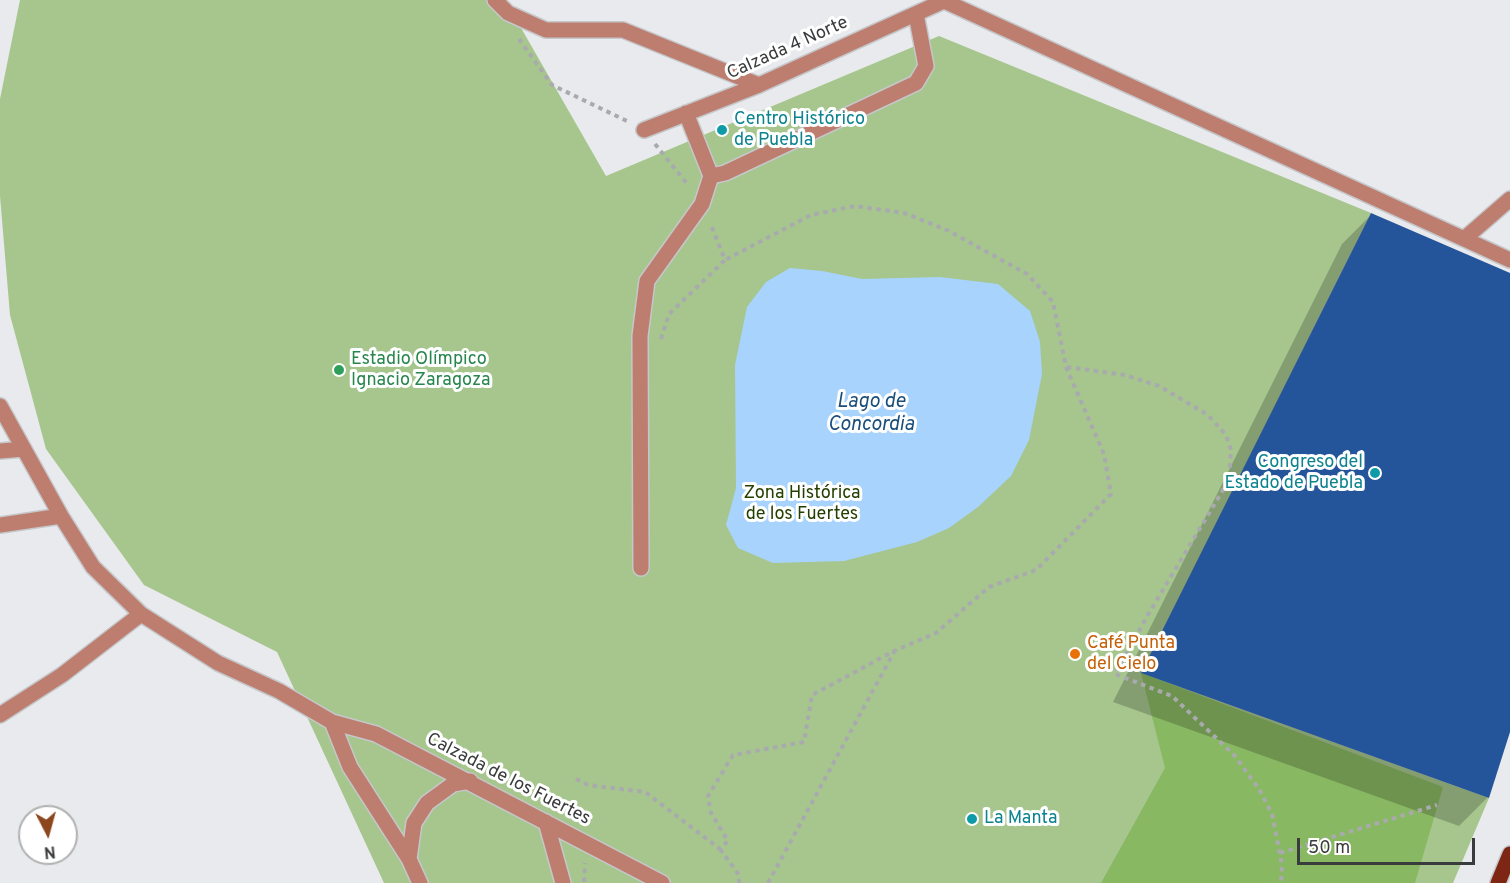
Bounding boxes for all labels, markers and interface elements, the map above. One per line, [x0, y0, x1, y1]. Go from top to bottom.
street label: Calzada 4 Norte [724, 13, 852, 85]
place label: Centro Histórico de Puebla [734, 109, 865, 152]
marker: Centro Histórico de Puebla [715, 123, 729, 137]
place label: Estadio Olímpico Ignacio Zaragoza [351, 349, 490, 392]
marker: Estadio Olímpico Ignacio Zaragoza [332, 363, 346, 377]
water label: Lago de Concordia [828, 391, 914, 438]
place label: Congreso del Estado de Puebla [1224, 452, 1363, 494]
marker: Congreso del Estado de Puebla [1368, 466, 1382, 480]
park label: Zona Histórica de los Fuertes [743, 483, 861, 526]
place label: Café Punta del Cielo [1087, 633, 1175, 676]
marker: Café Punta del Cielo [1068, 647, 1082, 661]
street label: Calzada de los Fuertes [422, 729, 594, 831]
north arrow [18, 805, 78, 865]
place label: La Manta [984, 808, 1057, 830]
marker: La Manta [965, 812, 979, 826]
scale bar [1300, 826, 1478, 864]
text: 50 m [1308, 837, 1350, 860]
text: N [43, 840, 56, 861]

